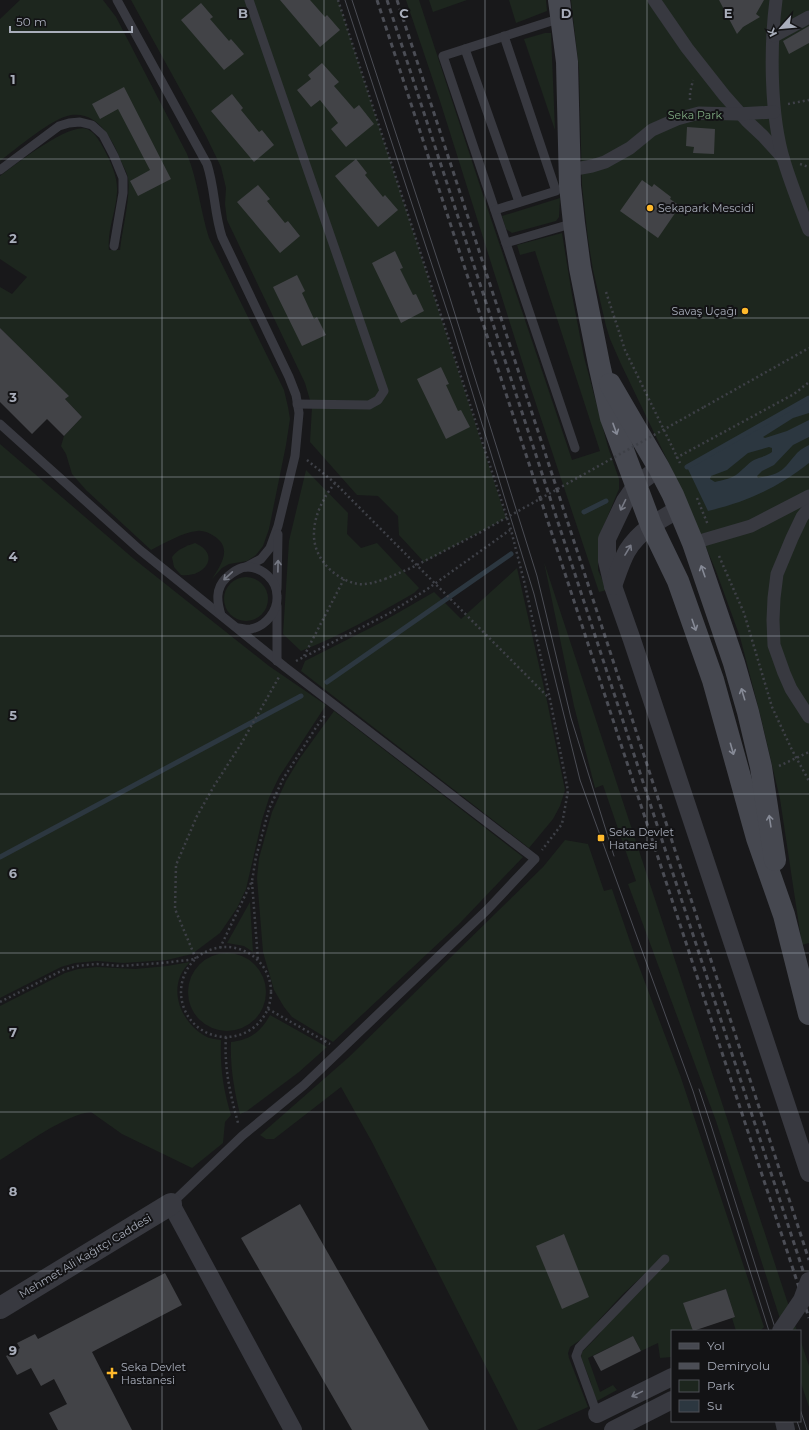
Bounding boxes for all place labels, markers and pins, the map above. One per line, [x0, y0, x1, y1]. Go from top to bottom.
place label: Sekapark Mescidi [658, 201, 754, 215]
marker: Sekapark Mescidi [645, 203, 655, 213]
place label: Savaş Uçağı [671, 304, 737, 318]
marker: Savaş Uçağı [740, 306, 750, 316]
place label: Seka Devlet Hatanesi [609, 825, 674, 852]
marker: Seka Devlet Hatanesi [596, 833, 606, 843]
place label: Seka Devlet Hastanesi [121, 1360, 186, 1387]
marker: Seka Devlet Hastanesi [106, 1367, 118, 1379]

